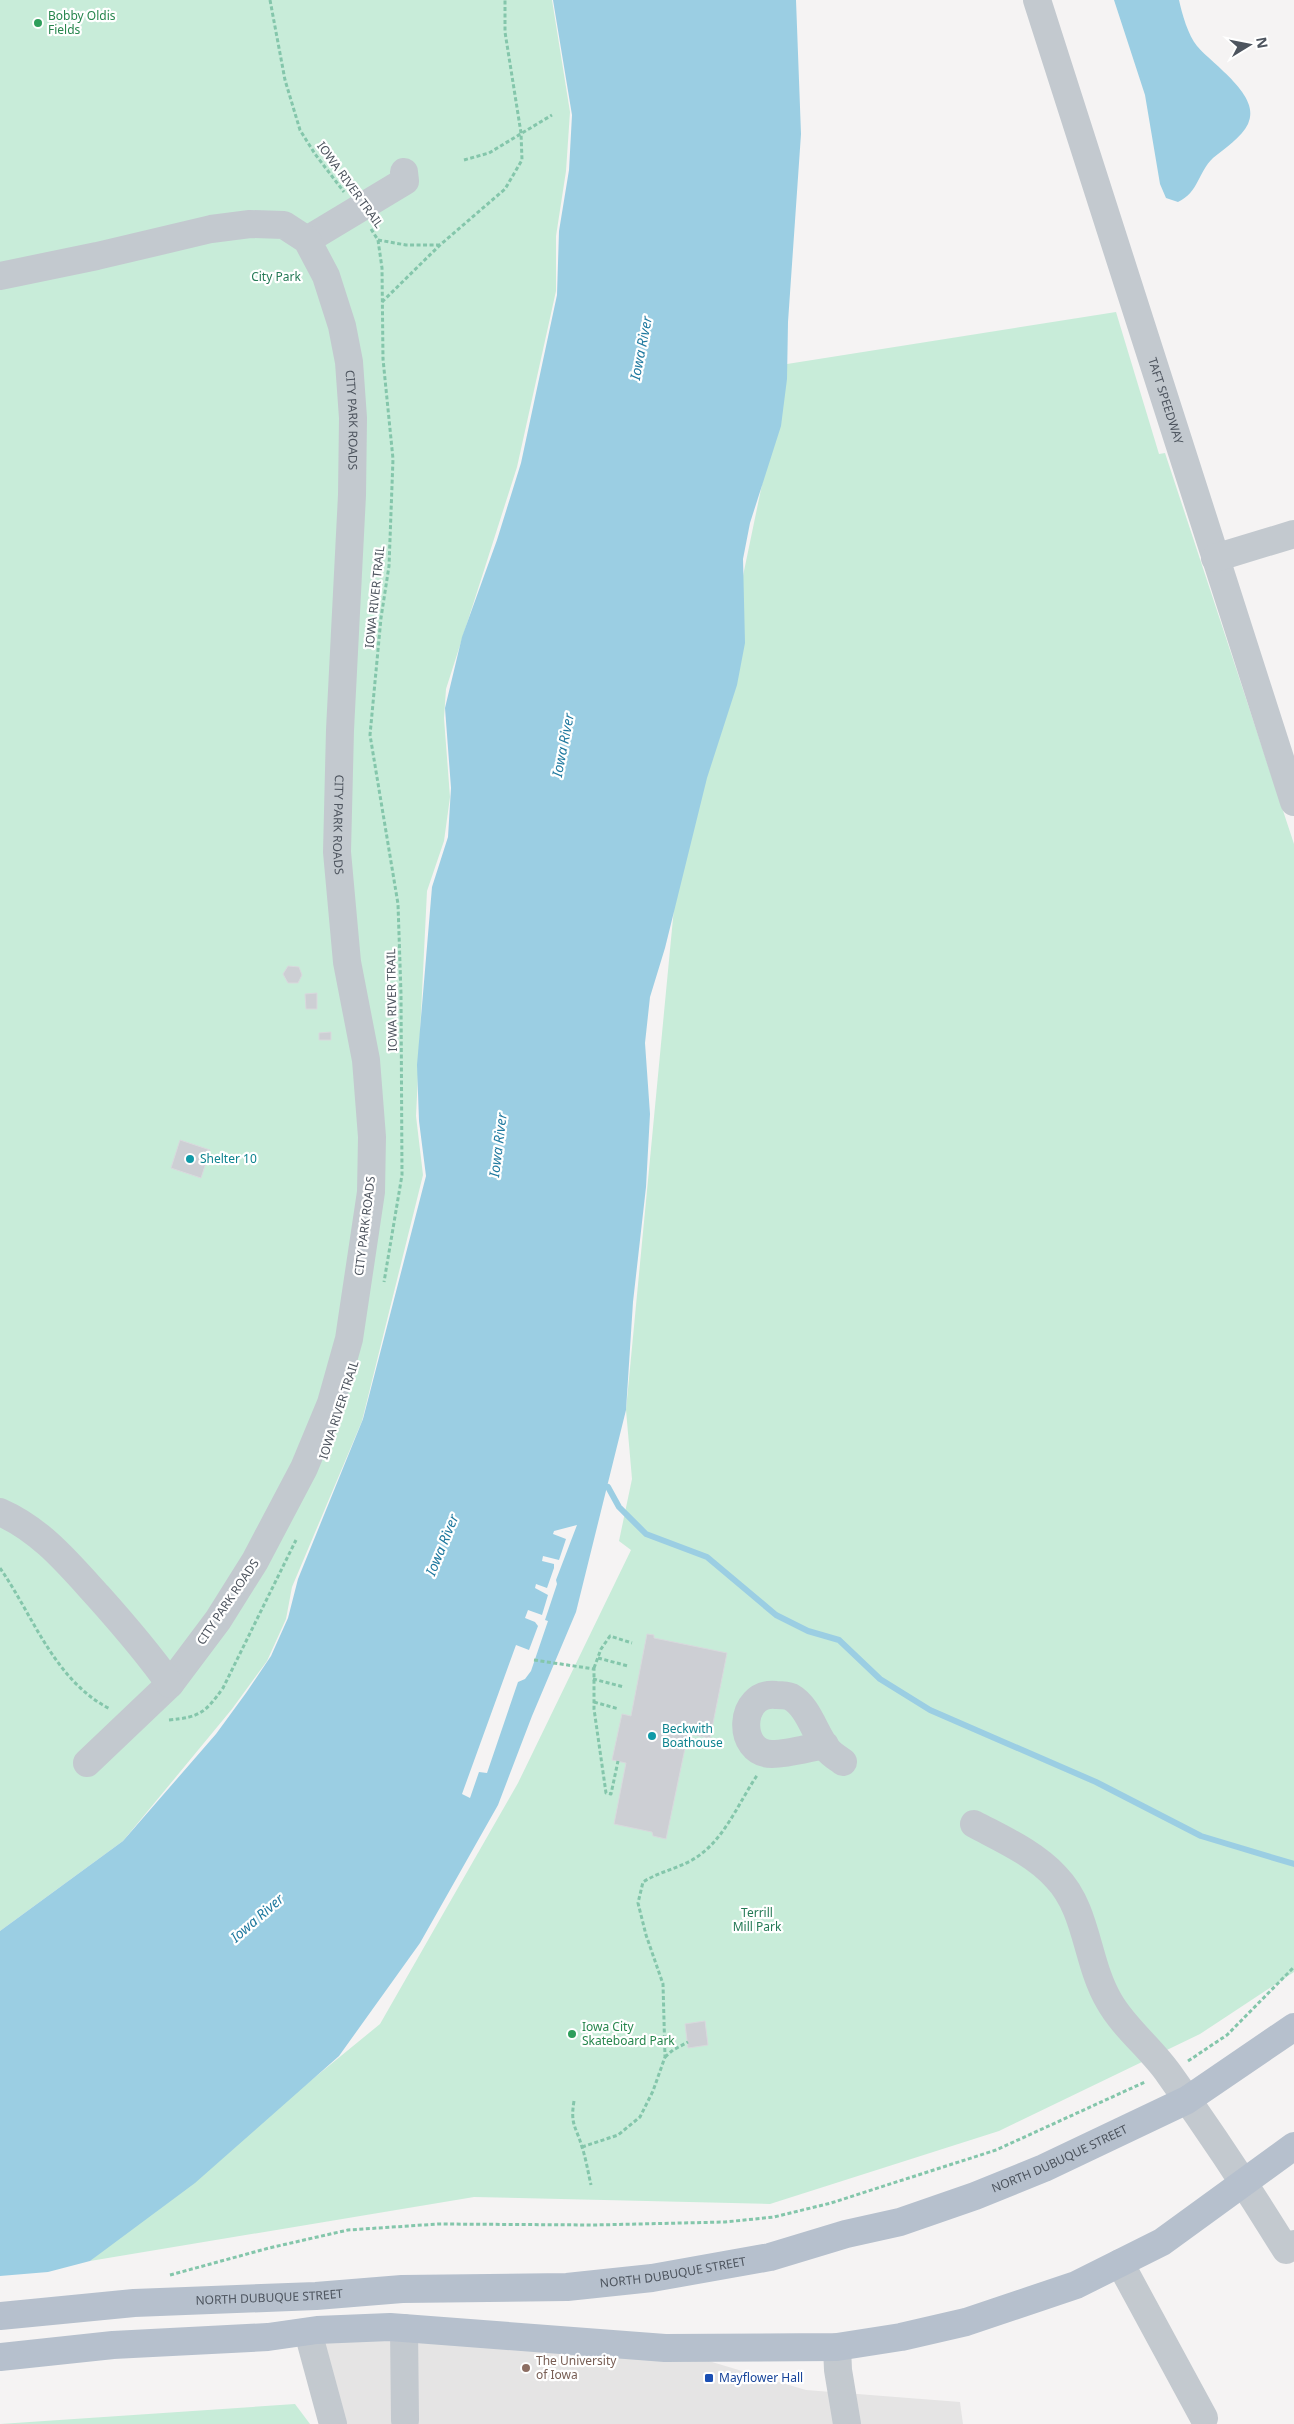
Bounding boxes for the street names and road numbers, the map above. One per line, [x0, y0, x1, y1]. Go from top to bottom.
street label: IOWA RIVER TRAIL [313, 138, 388, 231]
street label: TAFT SPEEDWAY [1144, 355, 1188, 446]
street label: CITY PARK ROADS [342, 369, 362, 471]
street label: IOWA RIVER TRAIL [361, 545, 388, 649]
street label: CITY PARK ROADS [329, 774, 348, 876]
street label: IOWA RIVER TRAIL [382, 948, 401, 1052]
street label: CITY PARK ROADS [350, 1175, 379, 1277]
street label: IOWA RIVER TRAIL [315, 1358, 363, 1461]
street label: CITY PARK ROADS [193, 1555, 263, 1648]
street label: NORTH DUBUQUE STREET [989, 2120, 1131, 2196]
street label: NORTH DUBUQUE STREET [599, 2252, 748, 2291]
street label: NORTH DUBUQUE STREET [195, 2285, 344, 2309]

